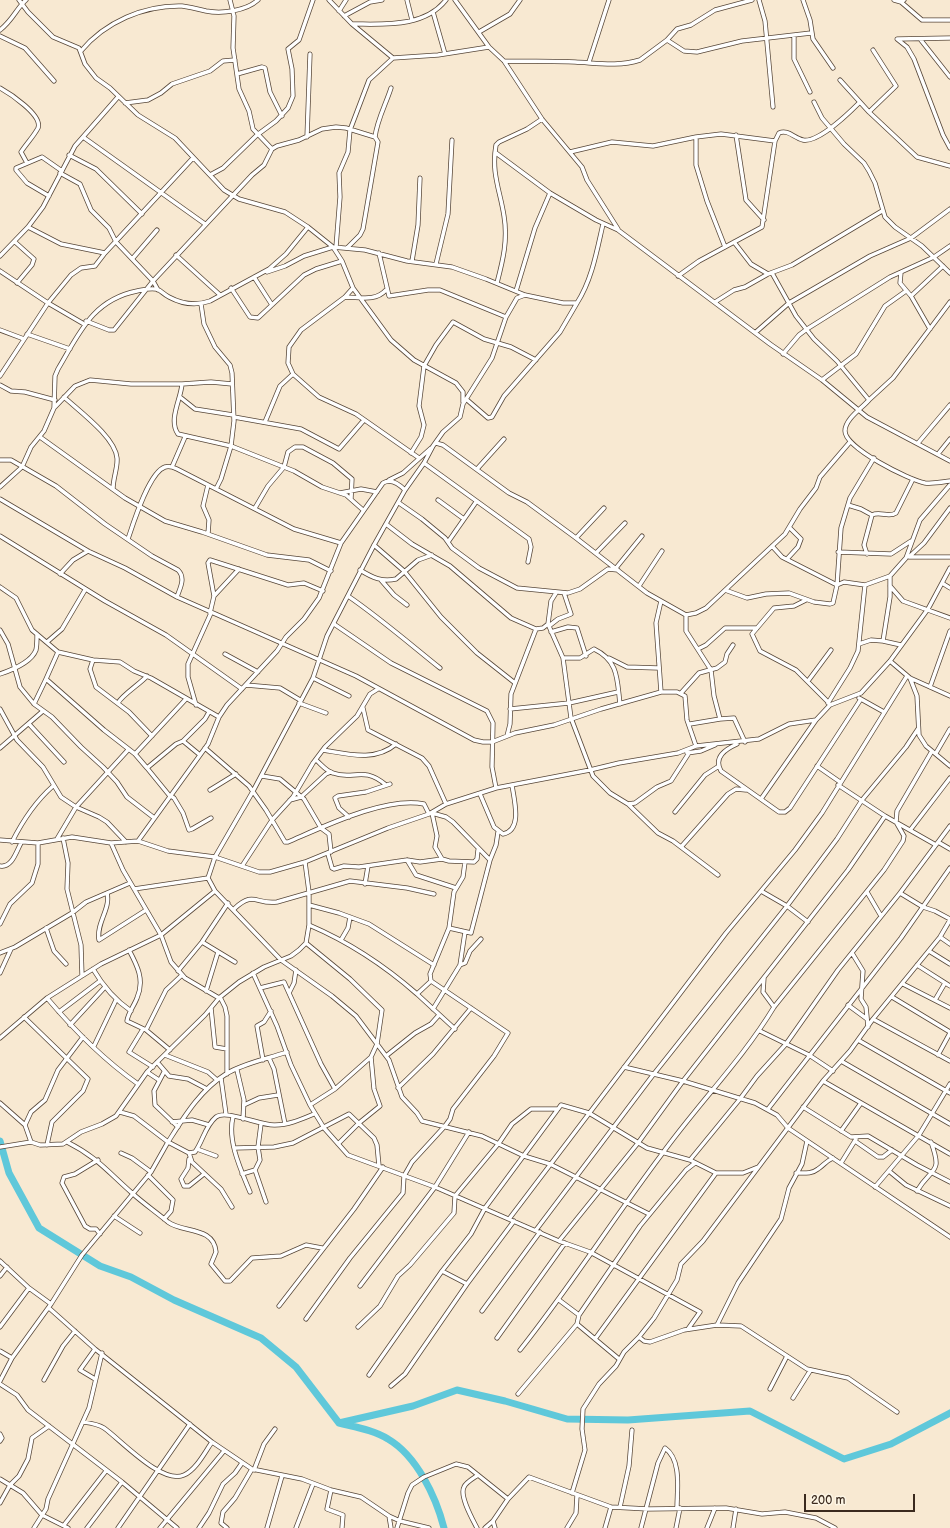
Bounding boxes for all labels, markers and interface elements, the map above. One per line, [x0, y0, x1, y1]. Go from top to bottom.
scale bar [806, 1486, 917, 1512]
text: 200 m [811, 1493, 845, 1508]

